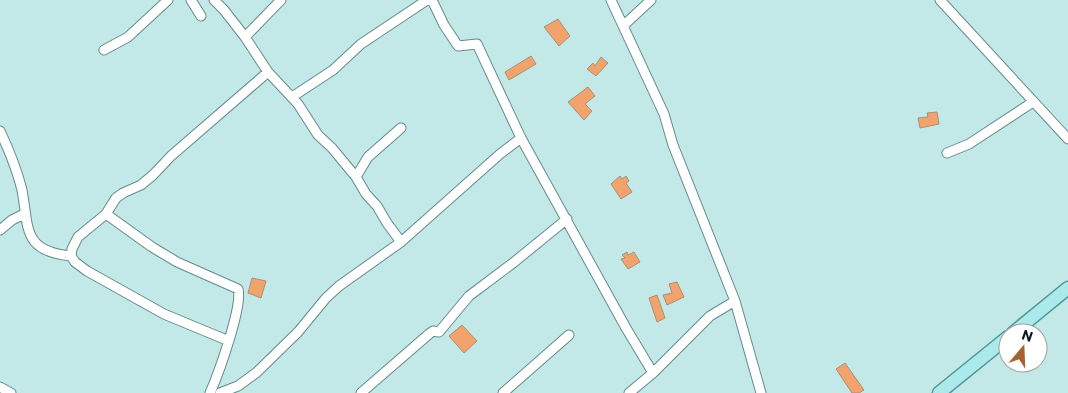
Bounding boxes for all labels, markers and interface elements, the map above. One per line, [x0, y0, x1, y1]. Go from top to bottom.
north arrow [998, 323, 1048, 373]
text: N [1020, 325, 1035, 345]

